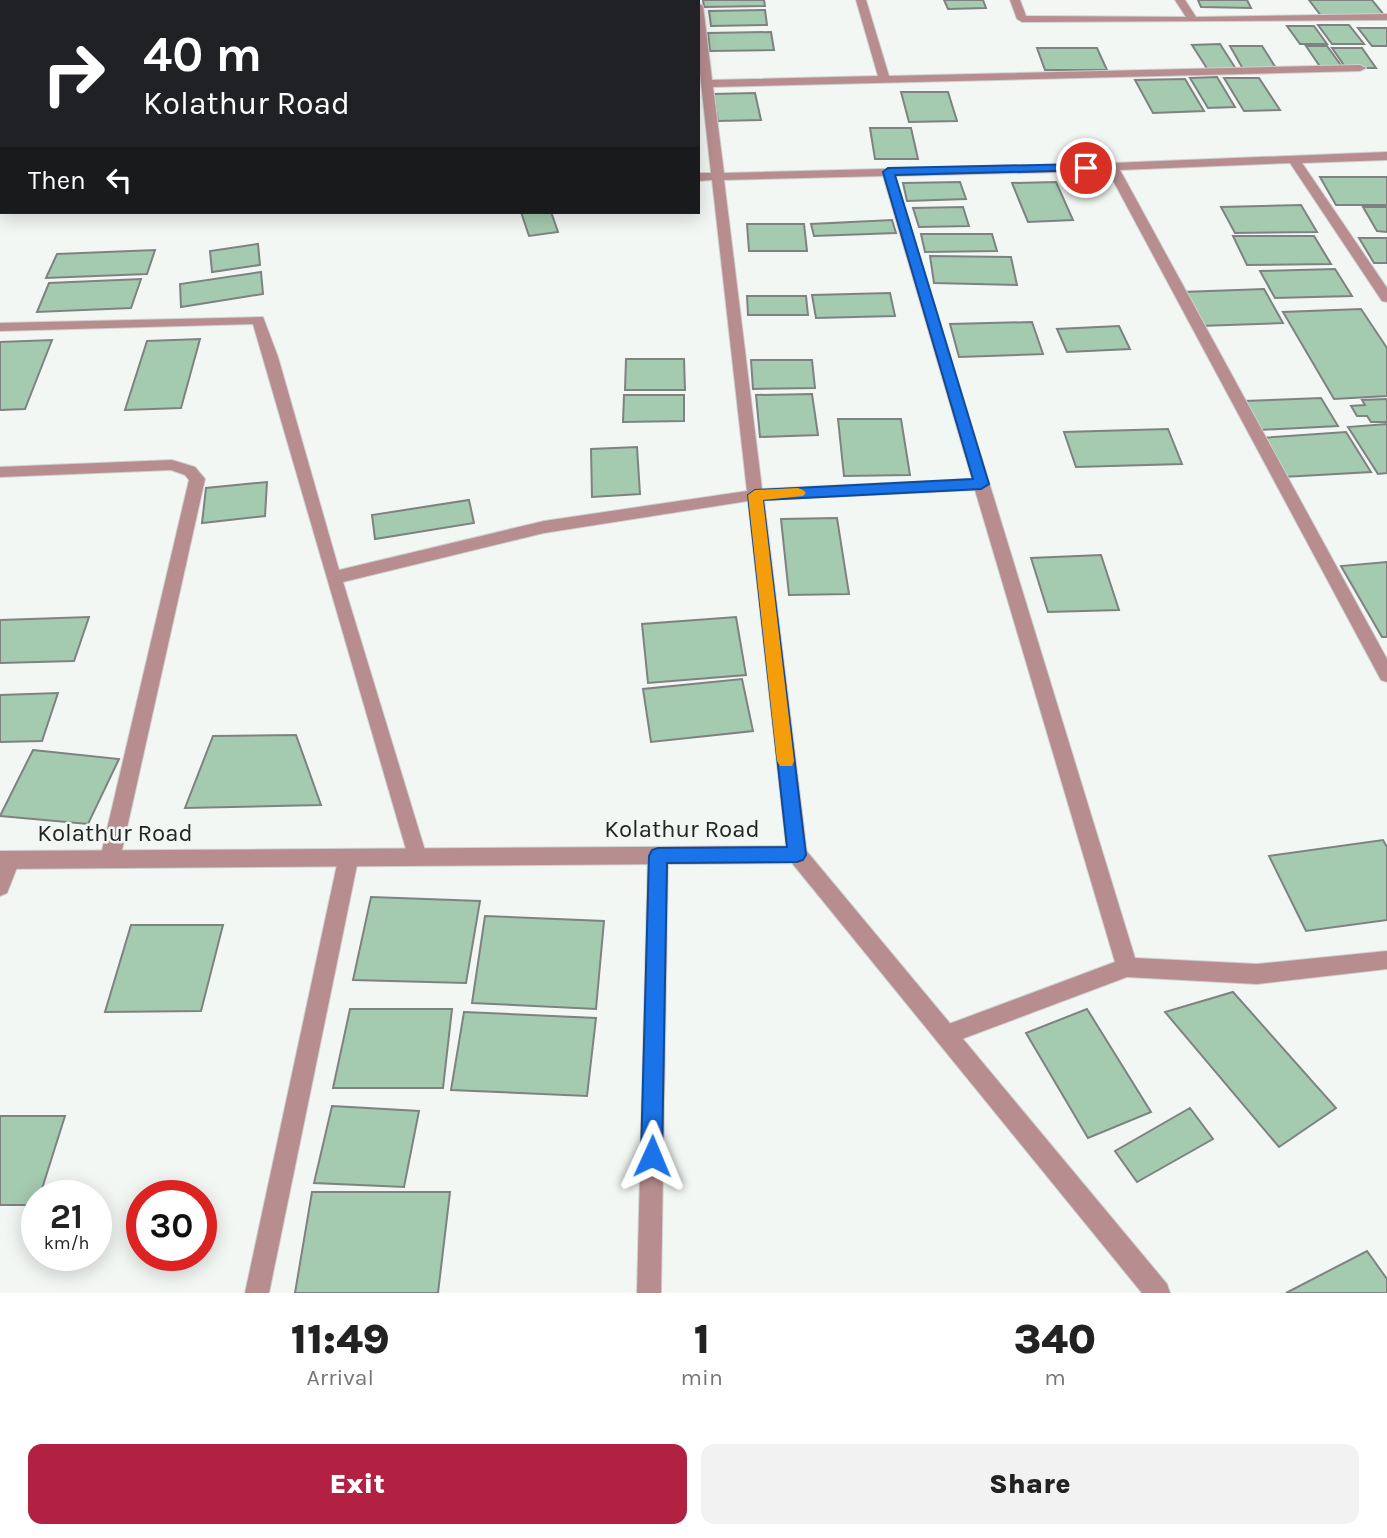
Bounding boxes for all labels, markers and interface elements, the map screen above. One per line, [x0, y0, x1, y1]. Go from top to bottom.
text: 40 m [143, 26, 262, 83]
icon: right [28, 28, 119, 119]
text: Kolathur Road [143, 85, 350, 122]
pin [1056, 138, 1116, 198]
icon: arrive [1067, 149, 1105, 187]
icon: left [100, 161, 138, 199]
text: Then [28, 165, 86, 196]
street label: Kolathur Road [604, 815, 760, 843]
street label: Kolathur Road [37, 819, 193, 847]
position arrow [615, 1119, 689, 1193]
speed limit sign: 30 [126, 1180, 217, 1271]
text: 21 [50, 1196, 83, 1237]
text: km/h [44, 1232, 89, 1254]
text: 11:49 [291, 1314, 390, 1364]
text: 1 [694, 1314, 710, 1364]
text: 340 [1014, 1314, 1096, 1364]
text: Arrival [307, 1364, 374, 1391]
text: min [681, 1364, 723, 1391]
text: m [1044, 1364, 1066, 1391]
button: Exit [28, 1444, 687, 1524]
button: Share [701, 1444, 1359, 1524]

